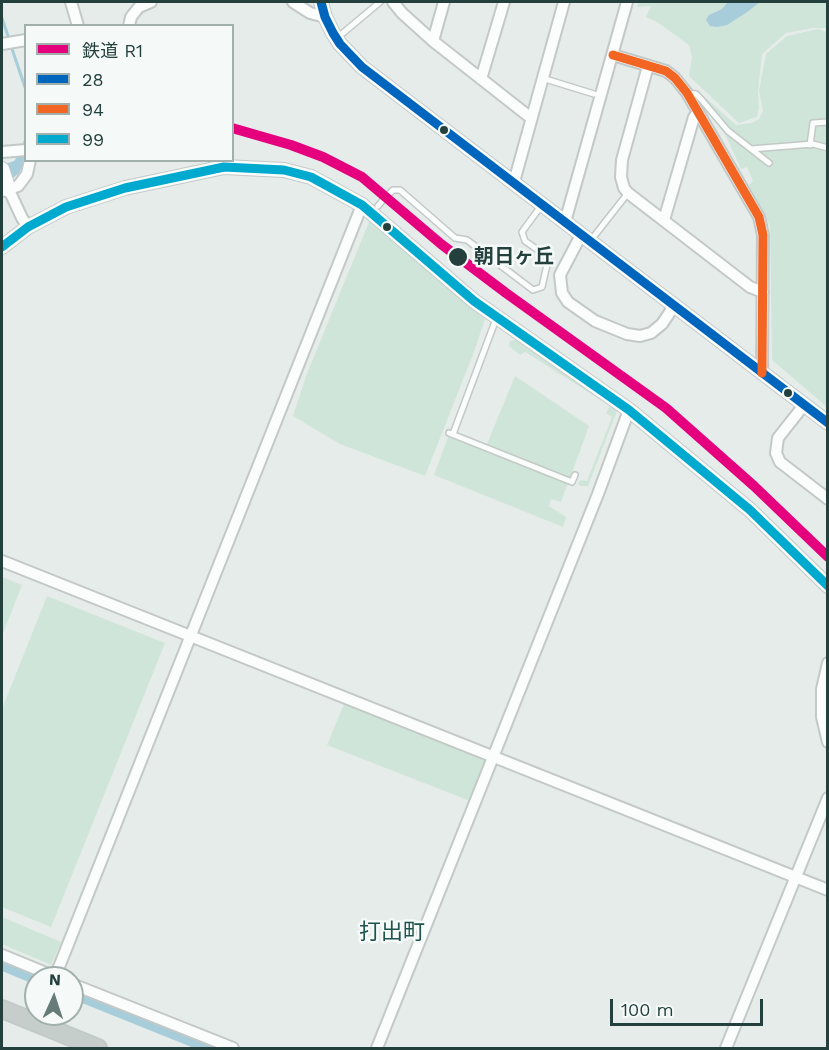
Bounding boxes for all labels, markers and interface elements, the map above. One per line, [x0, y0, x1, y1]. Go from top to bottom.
legend [24, 24, 234, 162]
text: 鉄道 R1 [82, 40, 143, 61]
text: 28 [82, 69, 104, 90]
text: 94 [82, 99, 104, 120]
unlabelled marker [438, 124, 450, 136]
text: 99 [82, 129, 104, 150]
unlabelled marker [381, 221, 393, 233]
place label: 朝日ヶ丘 [474, 245, 554, 269]
marker: 朝日ヶ丘 [447, 246, 469, 268]
unlabelled marker [782, 387, 794, 399]
district label: 打出町 [359, 920, 425, 946]
north arrow [24, 966, 84, 1026]
text: N [48, 970, 61, 989]
scale bar [613, 987, 766, 1025]
text: 100 m [621, 999, 674, 1020]

